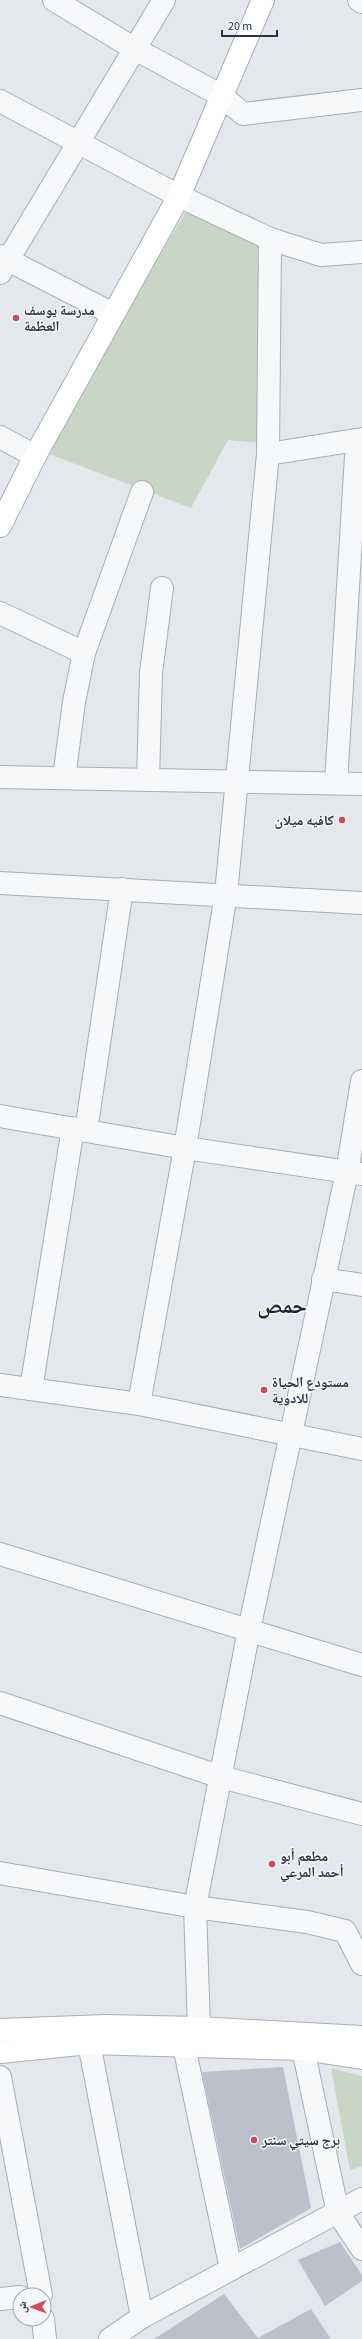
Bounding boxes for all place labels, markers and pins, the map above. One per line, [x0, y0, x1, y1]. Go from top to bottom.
place label: مدرسة يوسف العظمة [24, 301, 95, 337]
marker: مدرسة يوسف العظمة [11, 313, 21, 323]
place label: كافيه ميلان [274, 811, 334, 831]
marker: كافيه ميلان [337, 815, 347, 825]
place label: مستودع الحياة للادوية [272, 1373, 349, 1409]
marker: مستودع الحياة للادوية [259, 1385, 269, 1395]
place label: مطعم أبو أحمد المرعي [280, 1847, 344, 1883]
marker: مطعم أبو أحمد المرعي [267, 1859, 277, 1869]
place label: برج سيتي سنتر [261, 2131, 340, 2151]
marker: برج سيتي سنتر [249, 2135, 259, 2145]

